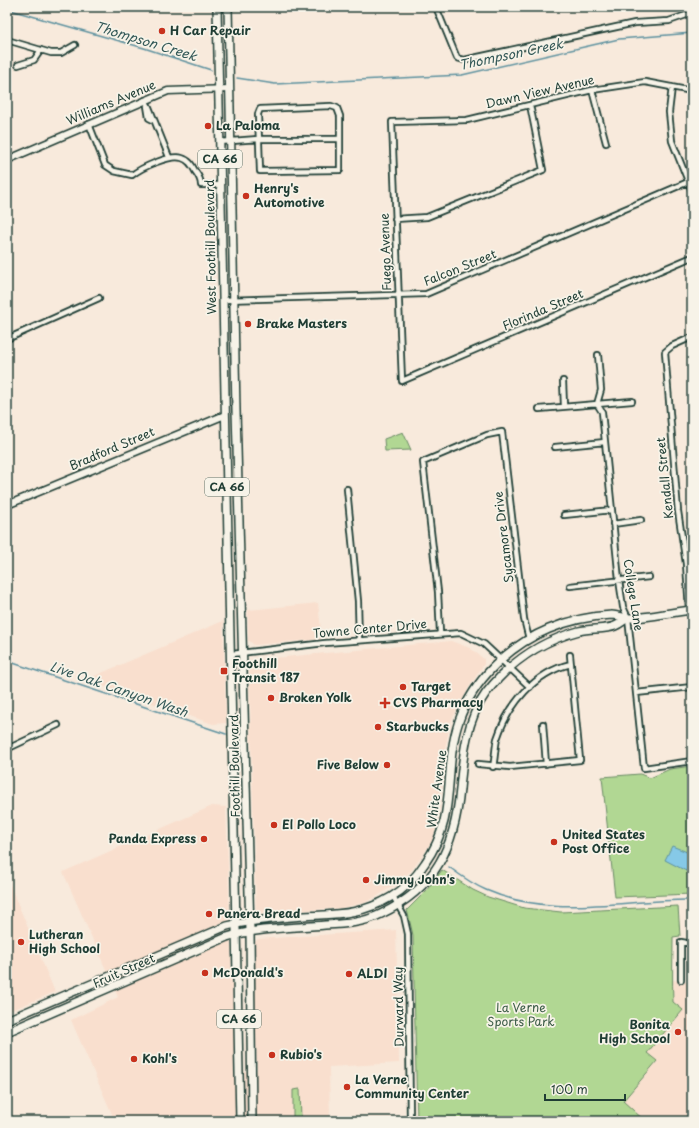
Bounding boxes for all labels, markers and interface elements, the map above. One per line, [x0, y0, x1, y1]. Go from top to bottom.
water label: Thompson Creek [93, 16, 200, 65]
place label: H Car Repair [170, 21, 252, 39]
marker: H Car Repair [157, 26, 167, 36]
water label: Thompson Creek [457, 33, 566, 74]
street label: Dawn View Avenue [484, 70, 596, 112]
street label: Williams Avenue [63, 75, 159, 129]
place label: La Paloma [216, 116, 280, 134]
marker: La Paloma [203, 121, 213, 131]
road number: CA 66 [198, 150, 242, 168]
street label: West Foothill Boulevard [200, 179, 220, 315]
place label: Henry's Automotive [254, 179, 325, 211]
marker: Henry's Automotive [241, 191, 251, 201]
street label: Fuego Avenue [375, 212, 395, 291]
street label: Falcon Street [420, 244, 499, 290]
street label: Florinda Street [499, 284, 586, 334]
place label: Brake Masters [256, 314, 347, 332]
marker: Brake Masters [243, 319, 253, 329]
street label: Bradford Street [66, 422, 157, 474]
street label: Kendall Street [651, 436, 677, 520]
road number: CA 66 [205, 478, 249, 496]
street label: Sycamore Drive [488, 490, 518, 584]
street label: College Lane [619, 558, 649, 632]
street label: Towne Center Drive [312, 614, 427, 642]
place label: Foothill Transit 187 [232, 654, 300, 686]
water label: Live Oak Canyon Wash [48, 656, 191, 721]
marker: Foothill Transit 187 [219, 666, 229, 676]
place label: Target [411, 677, 451, 695]
marker: Target [398, 682, 408, 692]
place label: Broken Yolk [279, 688, 352, 706]
marker: Broken Yolk [266, 693, 276, 703]
place label: CVS Pharmacy [393, 693, 483, 711]
marker: CVS Pharmacy [380, 698, 390, 708]
street label: Foothill Boulevard [224, 714, 244, 818]
place label: Starbucks [386, 717, 449, 735]
marker: Starbucks [373, 722, 383, 732]
street label: White Avenue [422, 748, 450, 829]
place label: Five Below [317, 755, 379, 773]
marker: Five Below [382, 760, 392, 770]
place label: El Pollo Loco [282, 815, 356, 833]
marker: El Pollo Loco [269, 820, 279, 830]
place label: United States Post Office [562, 825, 645, 857]
place label: Panda Express [108, 829, 196, 847]
marker: Panda Express [199, 834, 209, 844]
marker: United States Post Office [549, 837, 559, 847]
place label: Jimmy John's [374, 870, 455, 888]
marker: Jimmy John's [361, 875, 371, 885]
place label: Panera Bread [217, 904, 300, 922]
marker: Panera Bread [204, 909, 214, 919]
place label: Lutheran High School [29, 925, 100, 957]
marker: Lutheran High School [16, 937, 26, 947]
street label: Fruit Street [90, 948, 158, 992]
place label: McDonald's [213, 963, 283, 981]
place label: ALDI [356, 964, 387, 982]
street label: Durward Way [388, 966, 408, 1048]
marker: McDonald's [200, 968, 210, 978]
marker: ALDI [344, 969, 354, 979]
park label: La Verne Sports Park [487, 998, 555, 1030]
road number: CA 66 [217, 1010, 261, 1028]
place label: Bonita High School [599, 1015, 671, 1047]
marker: Bonita High School [673, 1027, 683, 1037]
place label: Rubio's [280, 1045, 322, 1063]
place label: Kohl's [142, 1049, 177, 1067]
marker: Rubio's [267, 1050, 277, 1060]
marker: Kohl's [129, 1054, 139, 1064]
place label: La Verne Community Center [355, 1070, 470, 1102]
scale bar [545, 1076, 625, 1102]
text: 100 m [551, 1080, 588, 1098]
marker: La Verne Community Center [342, 1082, 352, 1092]

